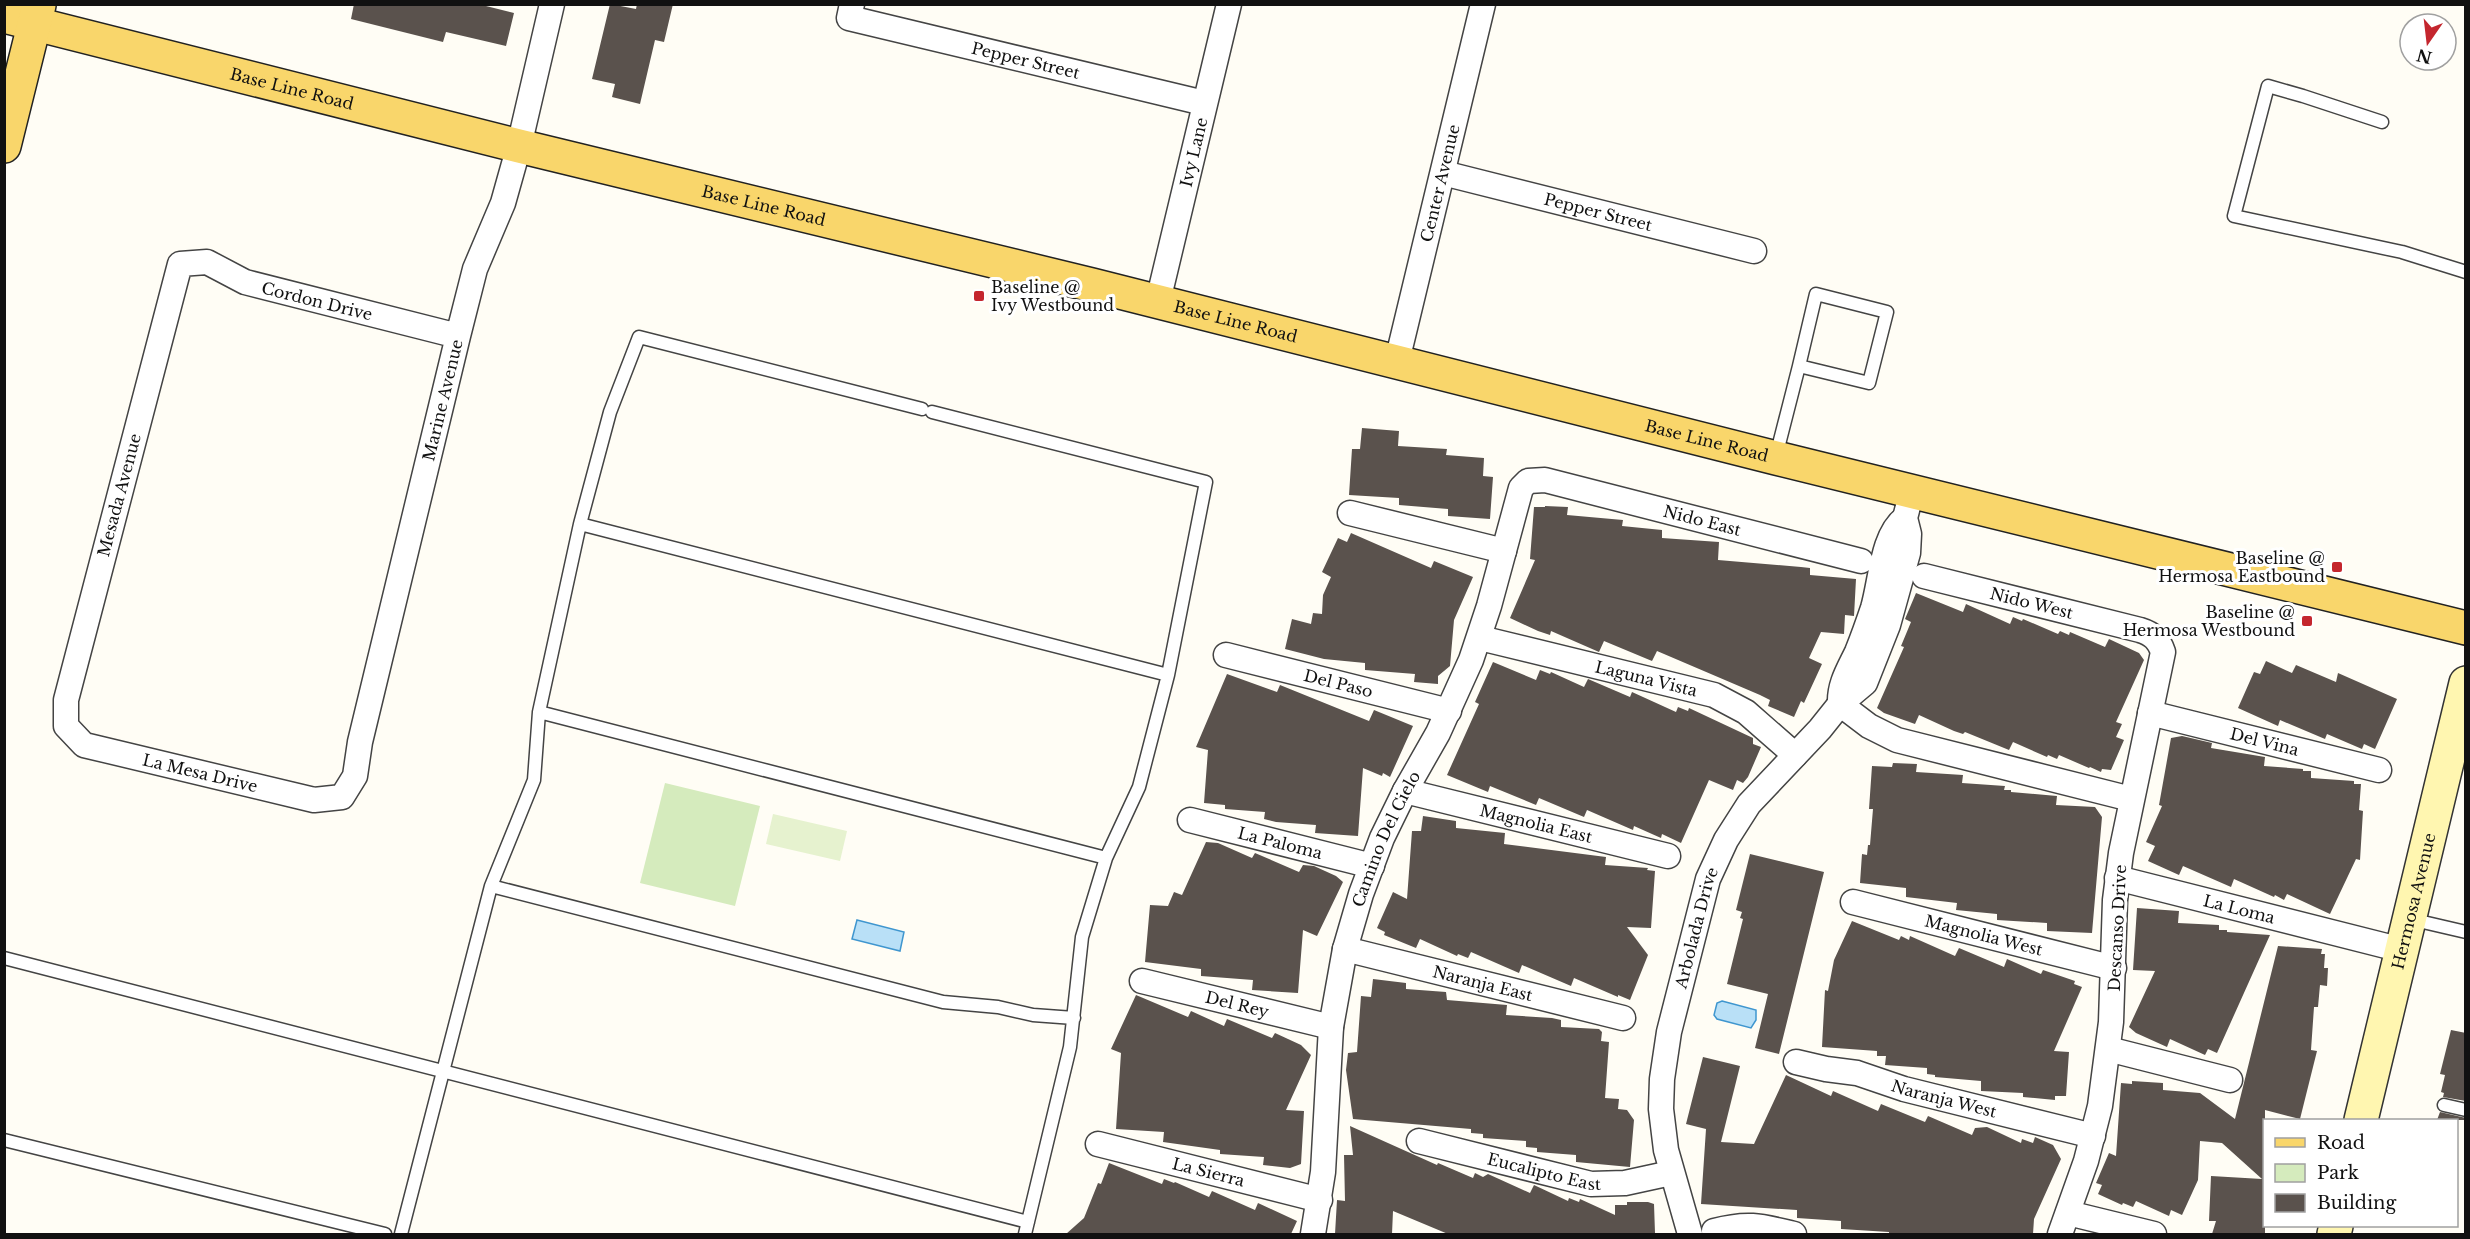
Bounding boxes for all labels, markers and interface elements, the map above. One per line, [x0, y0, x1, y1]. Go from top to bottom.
north arrow [2398, 12, 2458, 72]
street label: Pepper Street [970, 38, 1082, 83]
text: N [2415, 45, 2434, 68]
street label: Base Line Road [228, 63, 356, 114]
street label: Ivy Lane [1176, 115, 1212, 189]
street label: Center Avenue [1416, 122, 1464, 244]
street label: Base Line Road [700, 181, 828, 230]
street label: Pepper Street [1542, 189, 1654, 235]
place label: Baseline @ Ivy Westbound [991, 277, 1114, 315]
street label: Cordon Drive [260, 278, 374, 324]
marker: Baseline @ Ivy Westbound [972, 289, 986, 303]
street label: Base Line Road [1172, 296, 1300, 347]
street label: Marine Avenue [418, 337, 467, 463]
street label: Base Line Road [1643, 415, 1771, 466]
street label: Mesada Avenue [93, 431, 145, 559]
street label: Nido East [1661, 501, 1743, 540]
place label: Baseline @ Hermosa Eastbound [2158, 548, 2325, 586]
marker: Baseline @ Hermosa Eastbound [2330, 560, 2344, 574]
street label: Nido West [1988, 583, 2075, 623]
place label: Baseline @ Hermosa Westbound [2123, 602, 2295, 640]
marker: Baseline @ Hermosa Westbound [2300, 614, 2314, 628]
street label: Laguna Vista [1593, 656, 1699, 701]
street label: Del Paso [1302, 665, 1375, 702]
street label: Del Vina [2228, 723, 2301, 760]
street label: La Mesa Drive [141, 749, 260, 796]
street label: Camino Del Cielo [1348, 767, 1424, 909]
street label: Magnolia East [1478, 800, 1594, 847]
street label: La Paloma [1236, 823, 1325, 863]
street label: Hermosa Avenue [2388, 831, 2440, 972]
street label: Arbolada Drive [1670, 864, 1722, 991]
street label: Descanso Drive [2104, 864, 2130, 992]
street label: La Loma [2201, 890, 2277, 928]
street label: Magnolia West [1923, 911, 2045, 960]
street label: Naranja East [1431, 961, 1535, 1005]
street label: Del Rey [1203, 987, 1272, 1022]
street label: Naranja West [1889, 1075, 1999, 1122]
legend [2263, 1119, 2458, 1227]
text: Road [2317, 1132, 2365, 1154]
street label: Eucalipto East [1485, 1148, 1601, 1194]
street label: La Sierra [1170, 1153, 1247, 1191]
text: Park [2317, 1162, 2359, 1184]
text: Building [2317, 1192, 2396, 1214]

